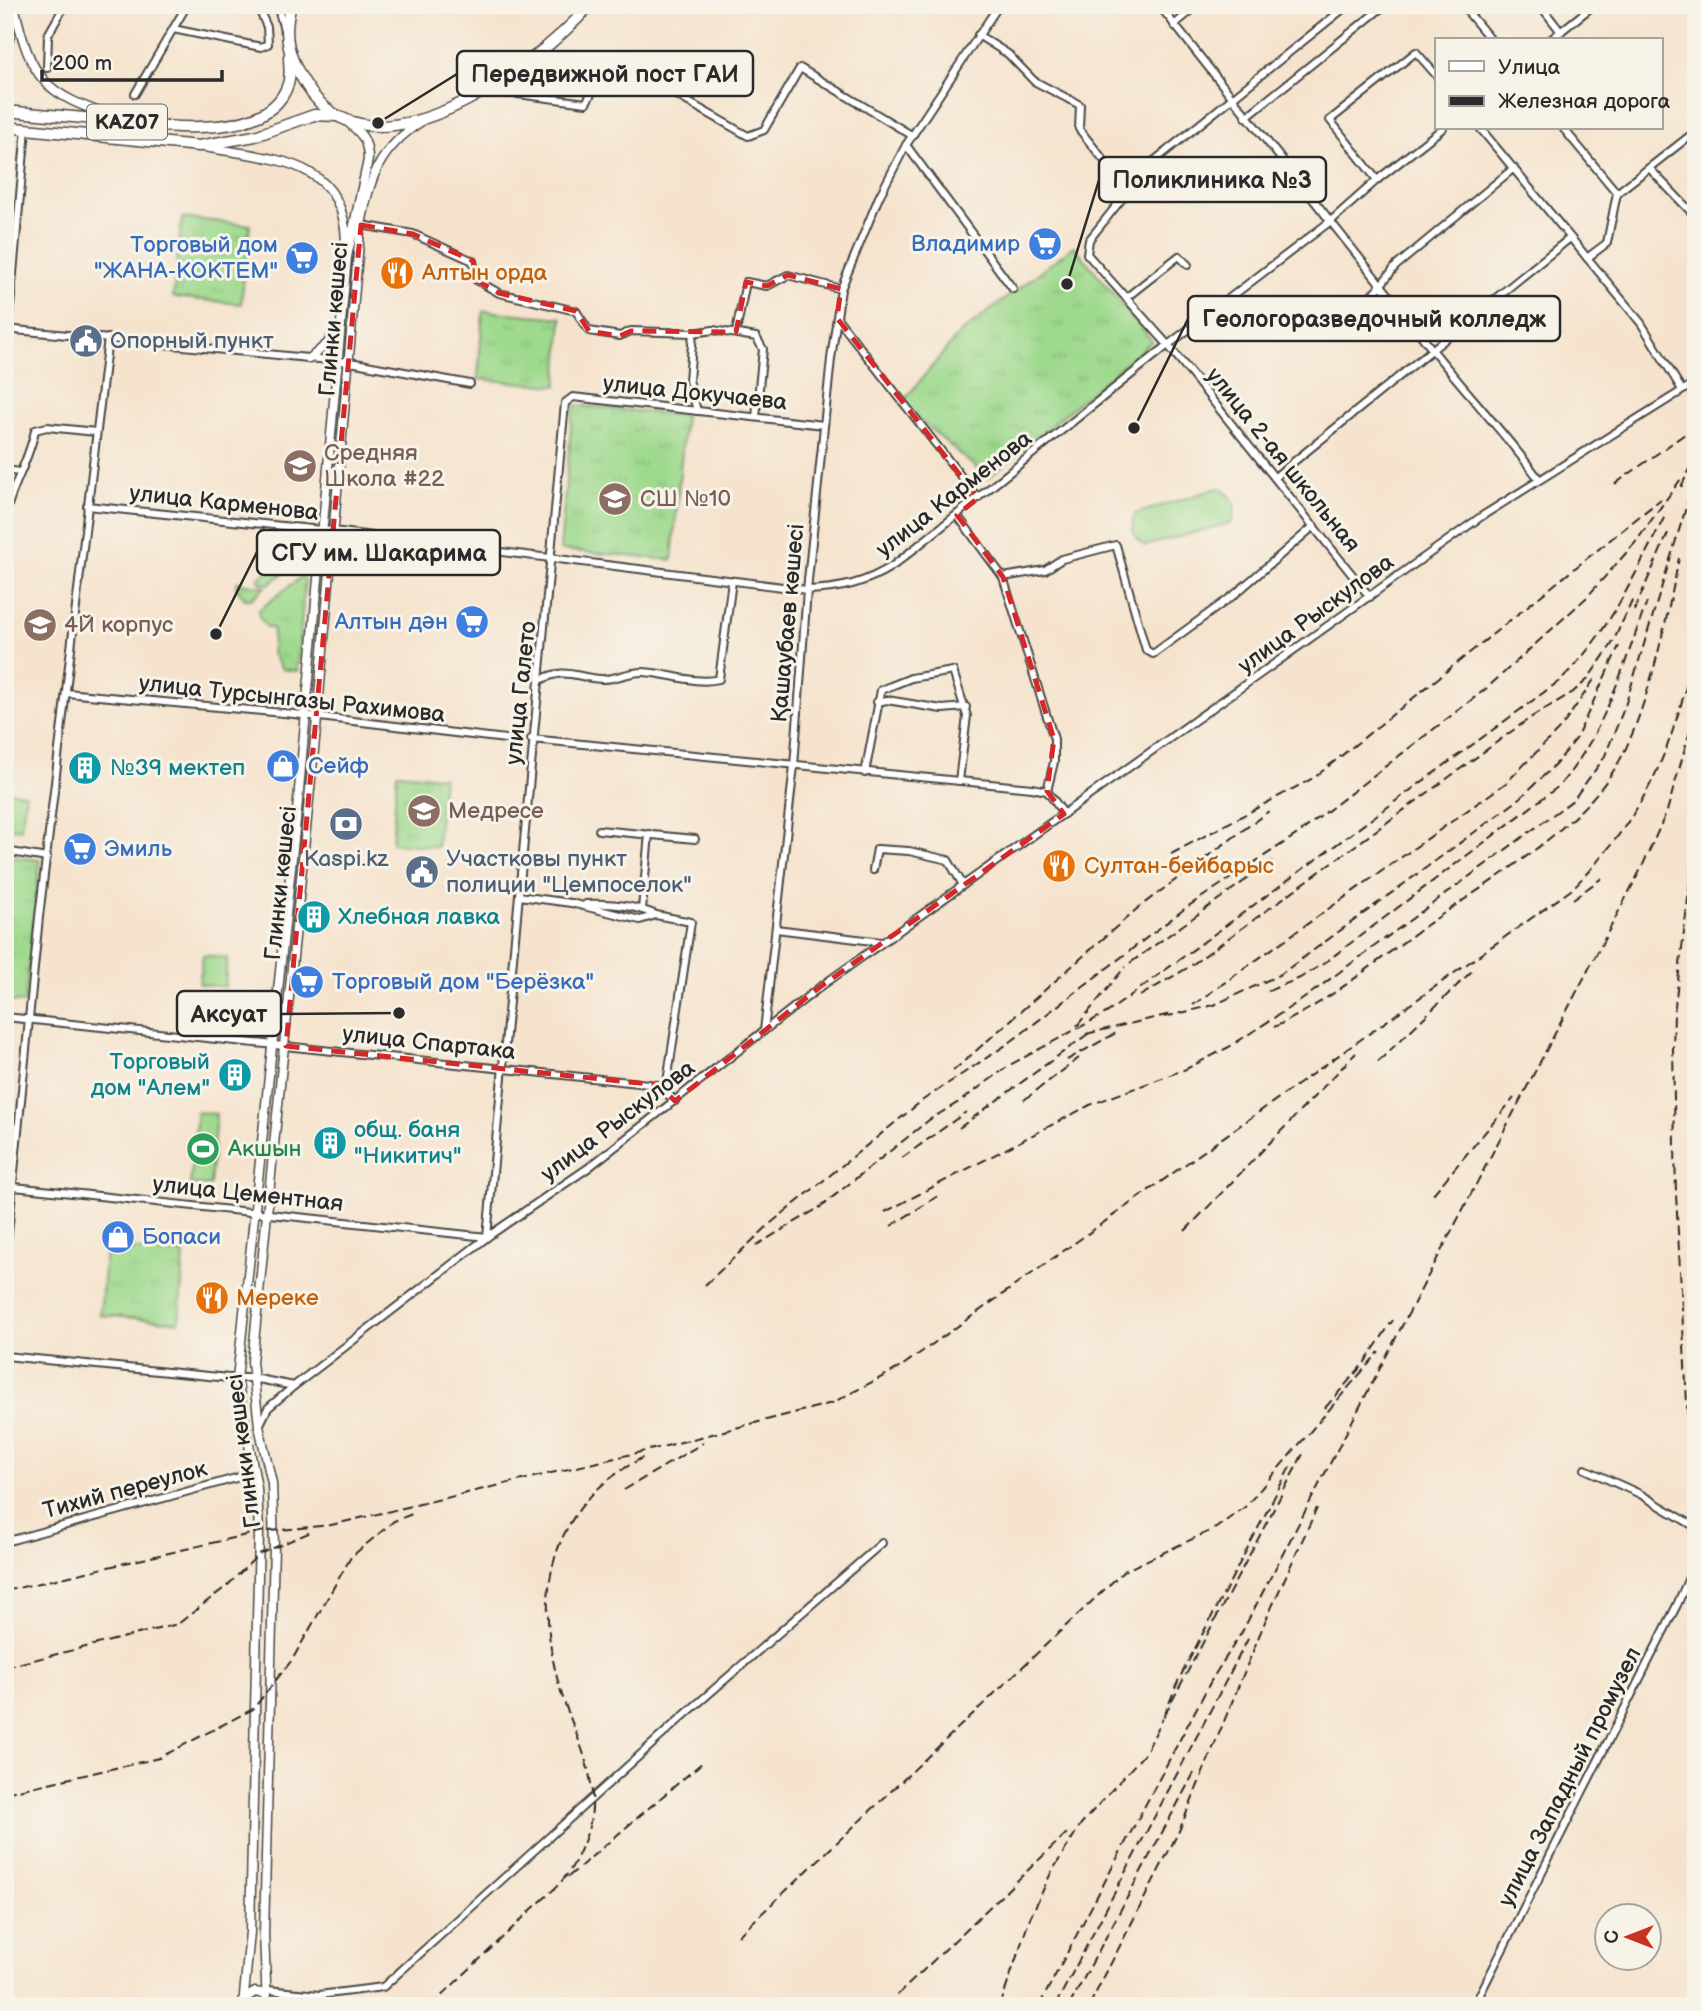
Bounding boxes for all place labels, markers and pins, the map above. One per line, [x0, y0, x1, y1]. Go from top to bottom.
callout: Передвижной пост ГАИ [457, 51, 753, 96]
callout: Поликлиника №3 [1099, 157, 1326, 202]
supermarket icon: Владимир [1026, 225, 1064, 263]
place label: Владимир [911, 230, 1020, 258]
place label: Торговый дом "ЖАНА-КОКТЕМ" [94, 231, 278, 285]
supermarket icon: Торговый дом "ЖАНА-КОКТЕМ" [283, 239, 321, 277]
restaurant icon: Алтын орда [378, 254, 416, 292]
place label: Алтын орда [421, 259, 548, 287]
callout: Геологоразведочный колледж [1188, 296, 1560, 341]
public building icon: Опорный пункт [67, 322, 105, 360]
place label: Опорный пункт [110, 327, 274, 355]
place label: Средняя Школа #22 [324, 439, 445, 493]
school or university icon: Средняя Школа #22 [281, 447, 319, 485]
school or university icon: СШ №10 [596, 480, 634, 518]
place label: СШ №10 [640, 485, 731, 513]
callout: СГУ им. Шакарима [257, 530, 500, 575]
supermarket icon: Алтын дән [453, 603, 491, 641]
school or university icon: 4Й корпус [21, 606, 59, 644]
place label: Алтын дән [334, 608, 448, 636]
place label: 4Й корпус [64, 611, 173, 639]
shop icon: Сейф [264, 747, 302, 785]
building icon: №39 мектеп [66, 749, 104, 787]
place label: Сейф [308, 752, 369, 780]
place label: №39 мектеп [110, 754, 245, 782]
school or university icon: Медресе [405, 792, 443, 830]
place label: Медресе [448, 797, 544, 825]
bank icon: Kaspi.kz [327, 805, 365, 843]
supermarket icon: Эмиль [61, 830, 99, 868]
place label: Эмиль [104, 835, 172, 863]
place label: Kaspi.kz [304, 845, 389, 873]
place label: Участковы пункт полиции "Цемпоселок" [446, 845, 692, 899]
restaurant icon: Султан-бейбарыс [1040, 847, 1078, 885]
place label: Султан-бейбарыс [1084, 852, 1274, 880]
public building icon: Участковы пункт полиции "Цемпоселок" [403, 853, 441, 891]
building icon: Хлебная лавка [295, 898, 333, 936]
place label: Хлебная лавка [338, 903, 501, 931]
supermarket icon: Торговый дом "Берёзка" [288, 963, 326, 1001]
place label: Торговый дом "Берёзка" [332, 968, 594, 996]
callout: Аксуат [177, 991, 281, 1036]
place label: Торговый дом "Алем" [91, 1048, 210, 1102]
building icon: Торговый дом "Алем" [216, 1056, 254, 1094]
place label: общ. баня "Никитич" [354, 1116, 462, 1170]
building icon: общ. баня "Никитич" [311, 1124, 349, 1162]
sports icon: Акшын [184, 1130, 222, 1168]
place label: Акшын [227, 1135, 301, 1163]
shop icon: Бопаси [99, 1218, 137, 1256]
place label: Бопаси [142, 1223, 221, 1251]
restaurant icon: Мереке [193, 1279, 231, 1317]
place label: Мереке [236, 1284, 319, 1312]

